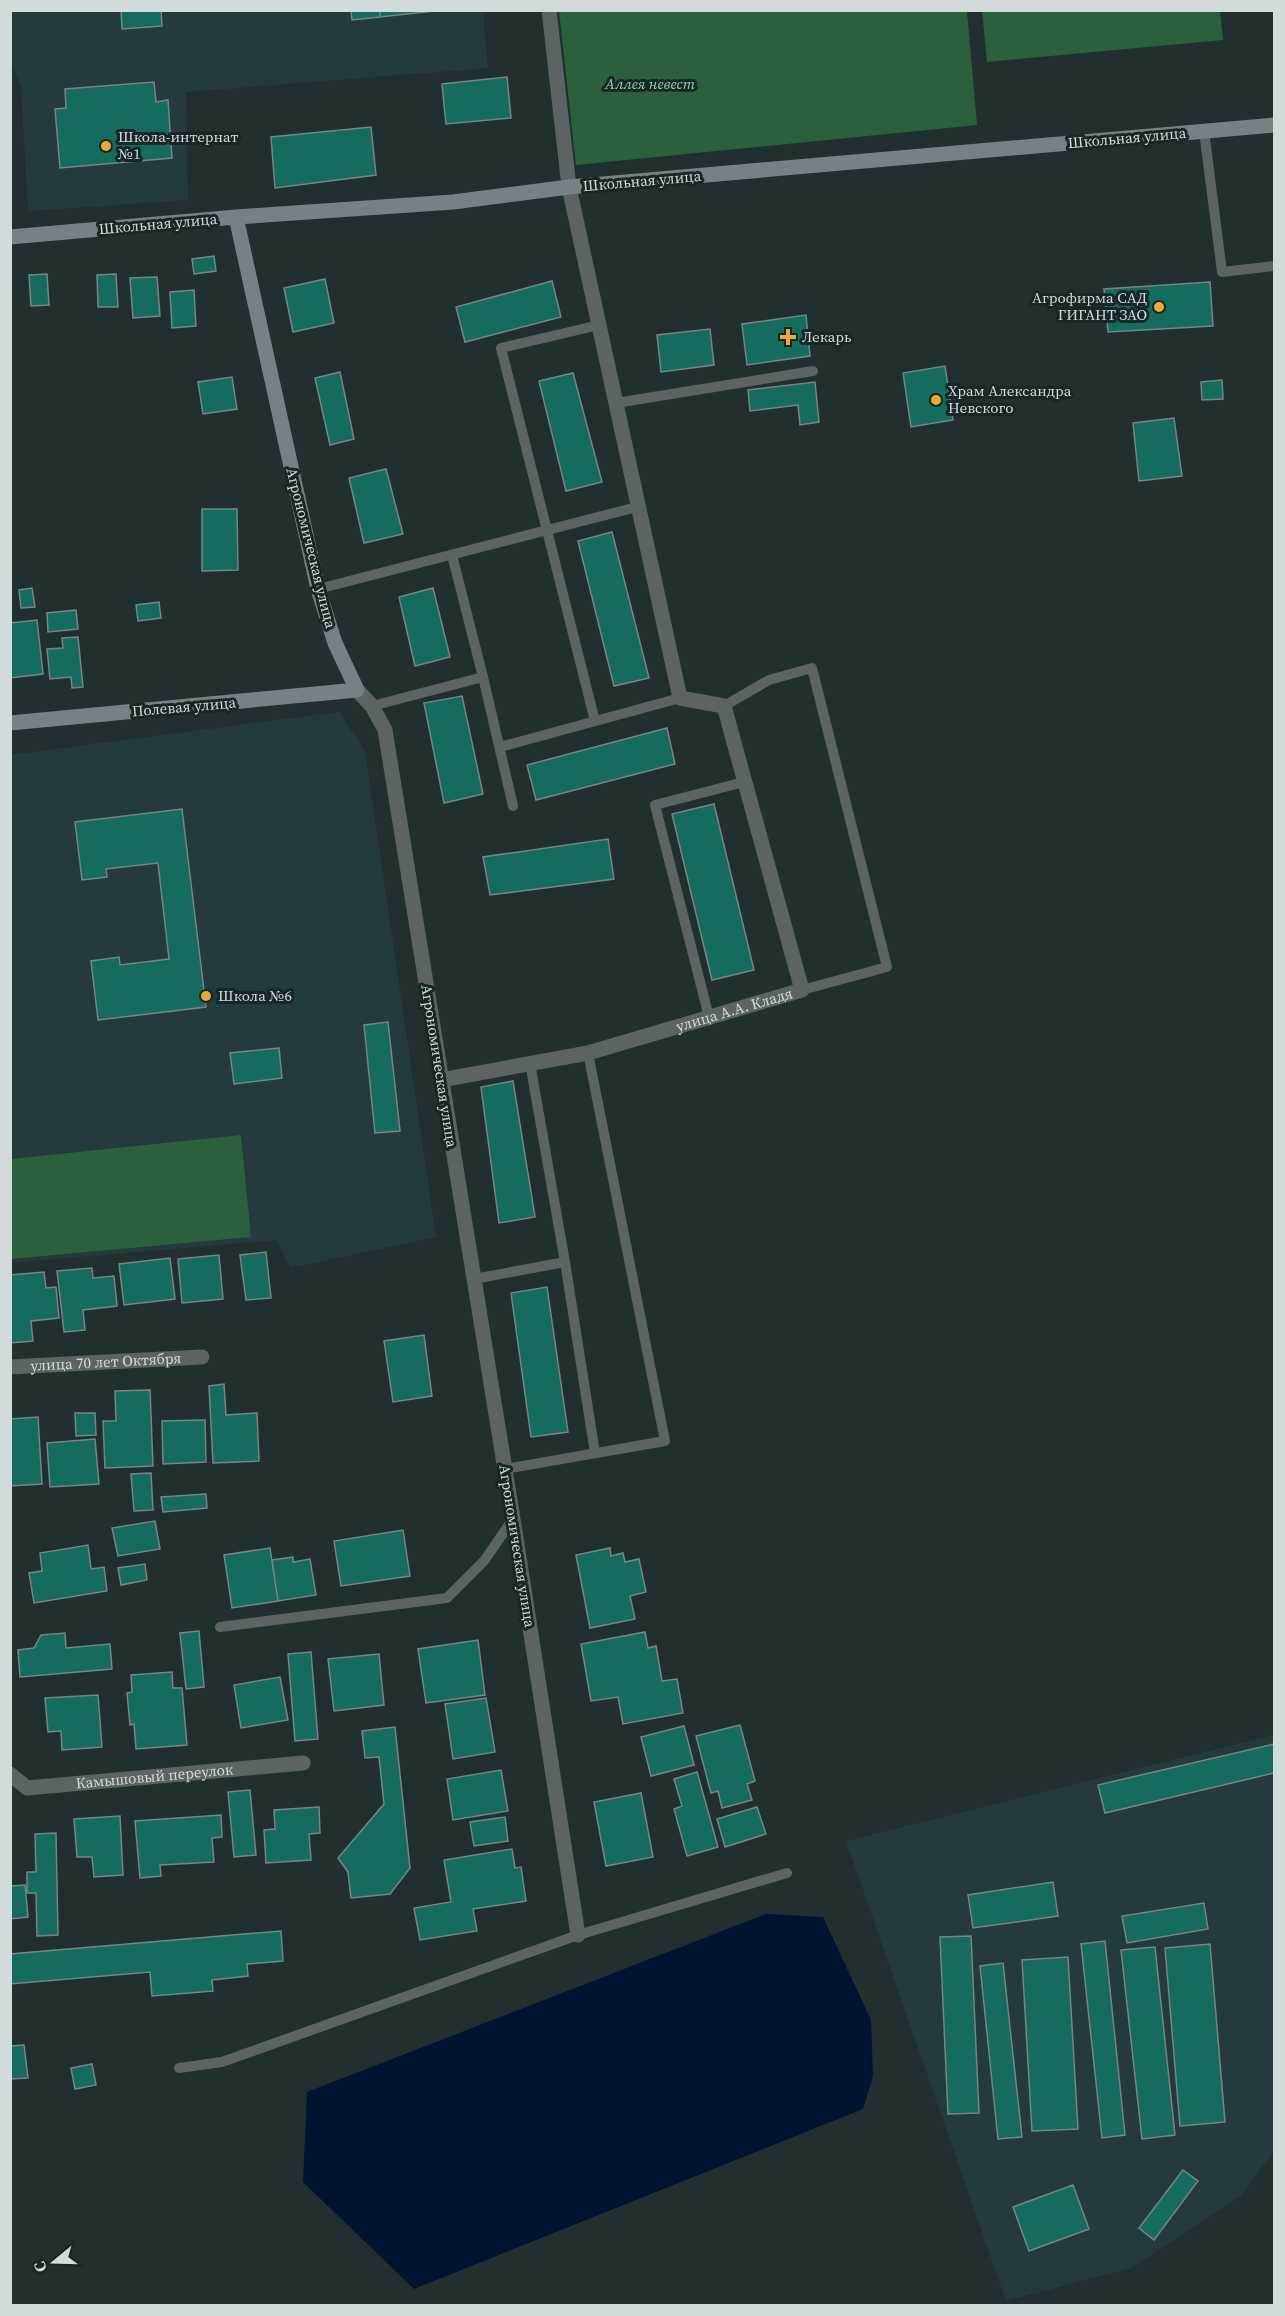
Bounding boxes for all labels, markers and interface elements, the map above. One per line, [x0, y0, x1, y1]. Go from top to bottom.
park label: Аллея невест [604, 73, 696, 94]
street label: Школьная улица [1067, 122, 1187, 153]
place label: Школа-интернат №1 [117, 126, 238, 164]
marker: Школа-интернат №1 [99, 139, 113, 153]
street label: Школьная улица [582, 165, 702, 196]
street label: Школьная улица [98, 208, 218, 239]
place label: Агрофирма САД ГИГАНТ ЗАО [1032, 287, 1147, 325]
marker: Агрофирма САД ГИГАНТ ЗАО [1152, 300, 1166, 314]
place label: Лекарь [802, 326, 852, 347]
marker: Лекарь [779, 328, 797, 346]
place label: Храм Александра Невского [948, 380, 1072, 418]
marker: Храм Александра Невского [929, 393, 943, 407]
street label: Агрономическая улица [281, 465, 342, 631]
street label: Полевая улица [131, 691, 237, 722]
street label: улица А.А. Кладя [673, 982, 795, 1037]
street label: Агрономическая улица [416, 983, 463, 1149]
place label: Школа №6 [218, 985, 292, 1006]
marker: Школа №6 [199, 989, 213, 1003]
street label: улица 70 лет Октября [30, 1347, 182, 1376]
street label: Агрономическая улица [494, 1463, 541, 1629]
street label: Камышовый переулок [75, 1758, 235, 1794]
north arrow [24, 2232, 84, 2292]
text: С [28, 2259, 52, 2275]

